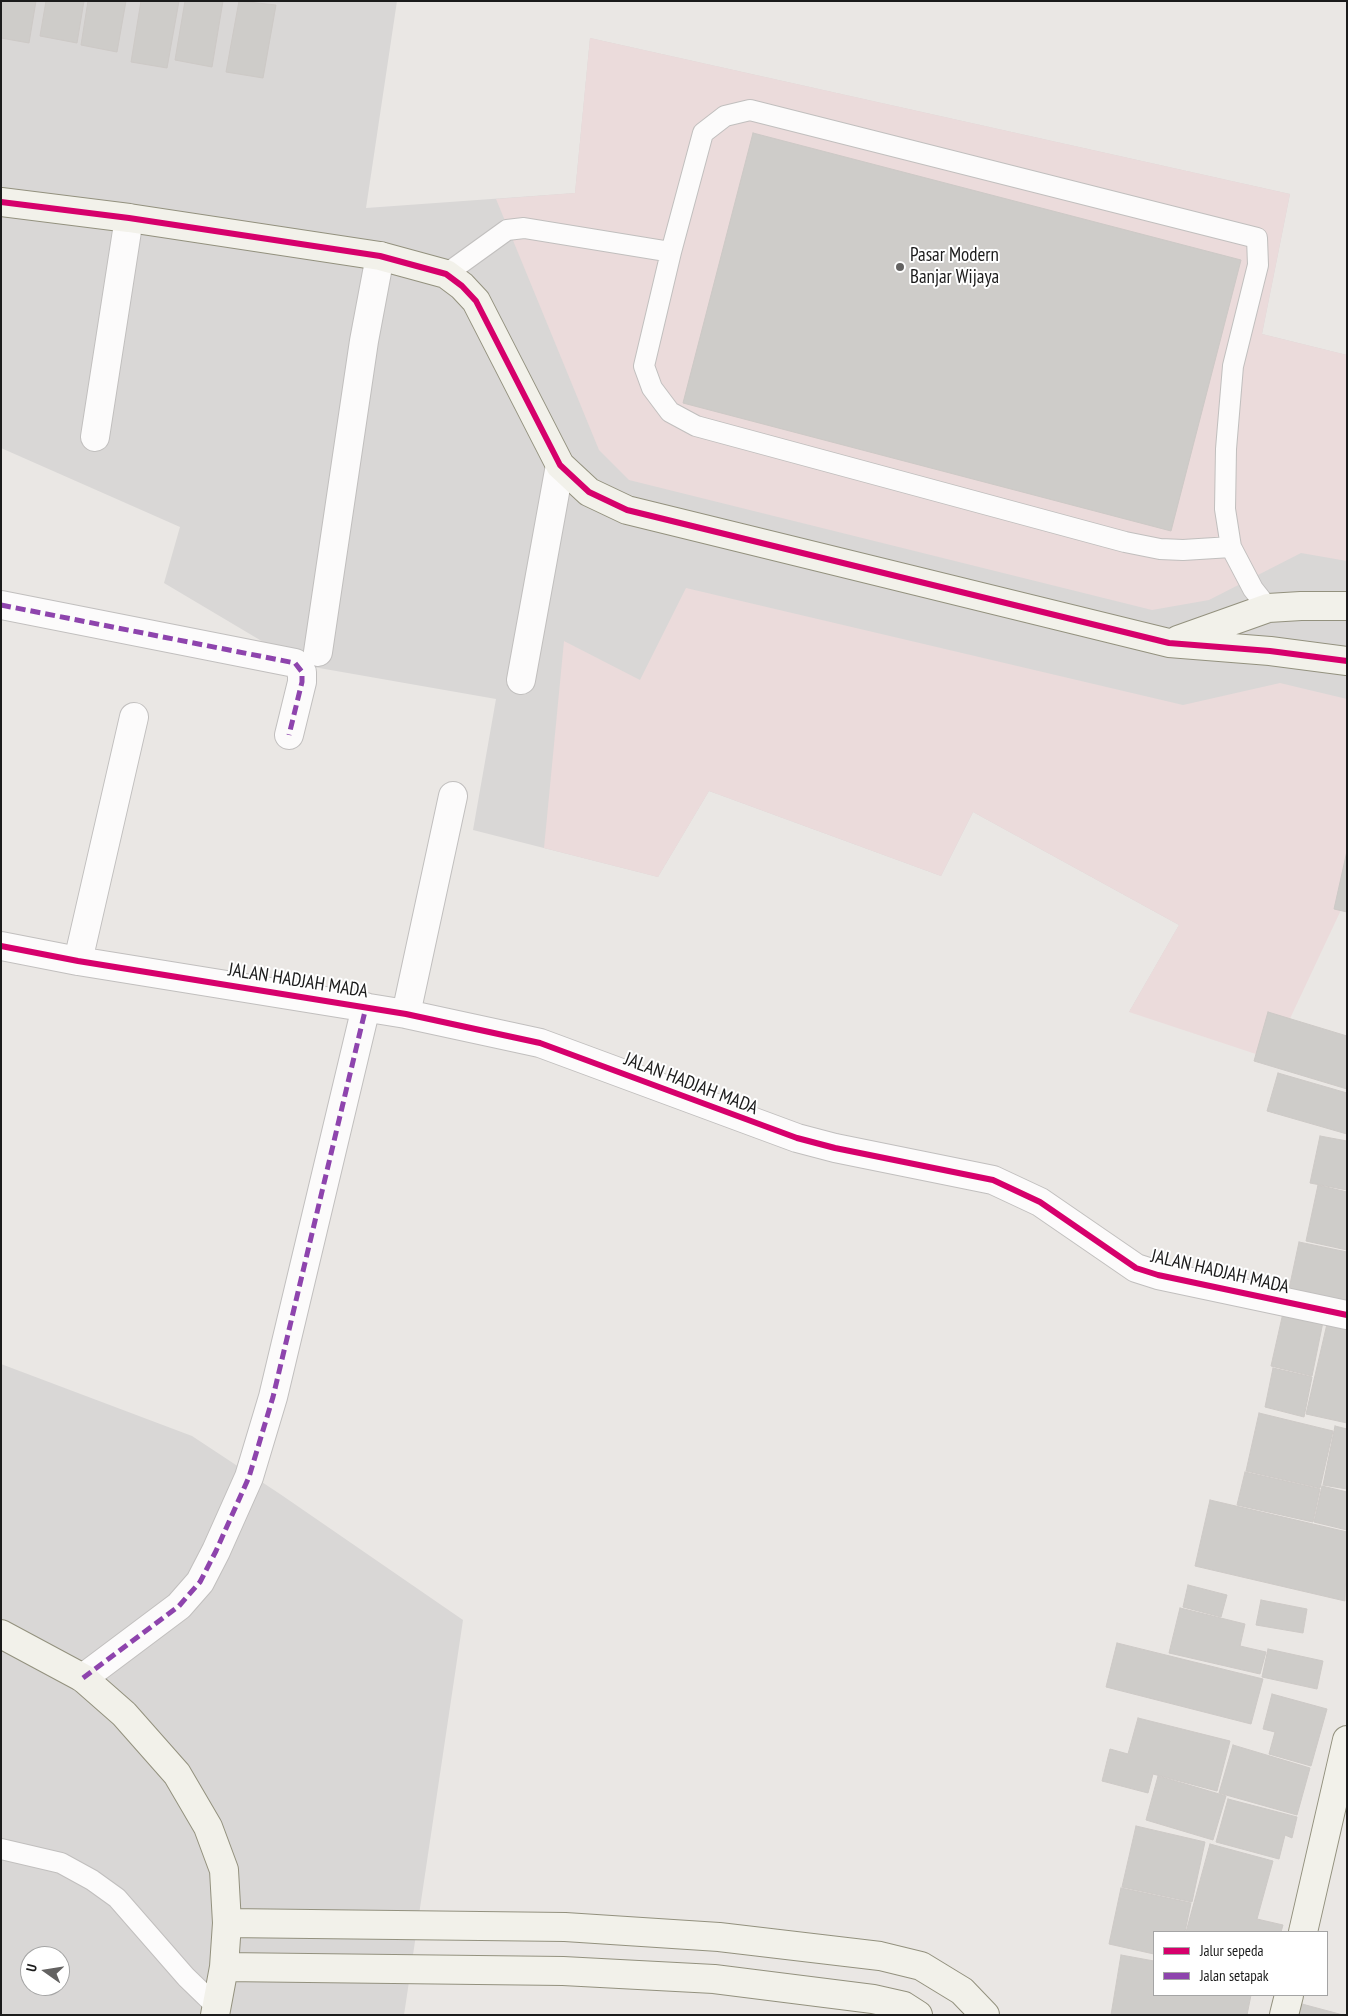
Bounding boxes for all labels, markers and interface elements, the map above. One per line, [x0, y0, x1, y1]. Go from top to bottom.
place label: Pasar Modern Banjar Wijaya [910, 245, 999, 289]
marker: Pasar Modern Banjar Wijaya [894, 261, 906, 273]
street label: JALAN HADJAH MADA [226, 959, 370, 1003]
street label: JALAN HADJAH MADA [621, 1048, 761, 1120]
street label: JALAN HADJAH MADA [1149, 1245, 1291, 1299]
legend [1153, 1931, 1328, 1996]
text: Jalur sepeda [1200, 1941, 1263, 1960]
north arrow [20, 1946, 70, 1996]
text: U [22, 1962, 41, 1973]
text: Jalan setapak [1200, 1966, 1269, 1985]

